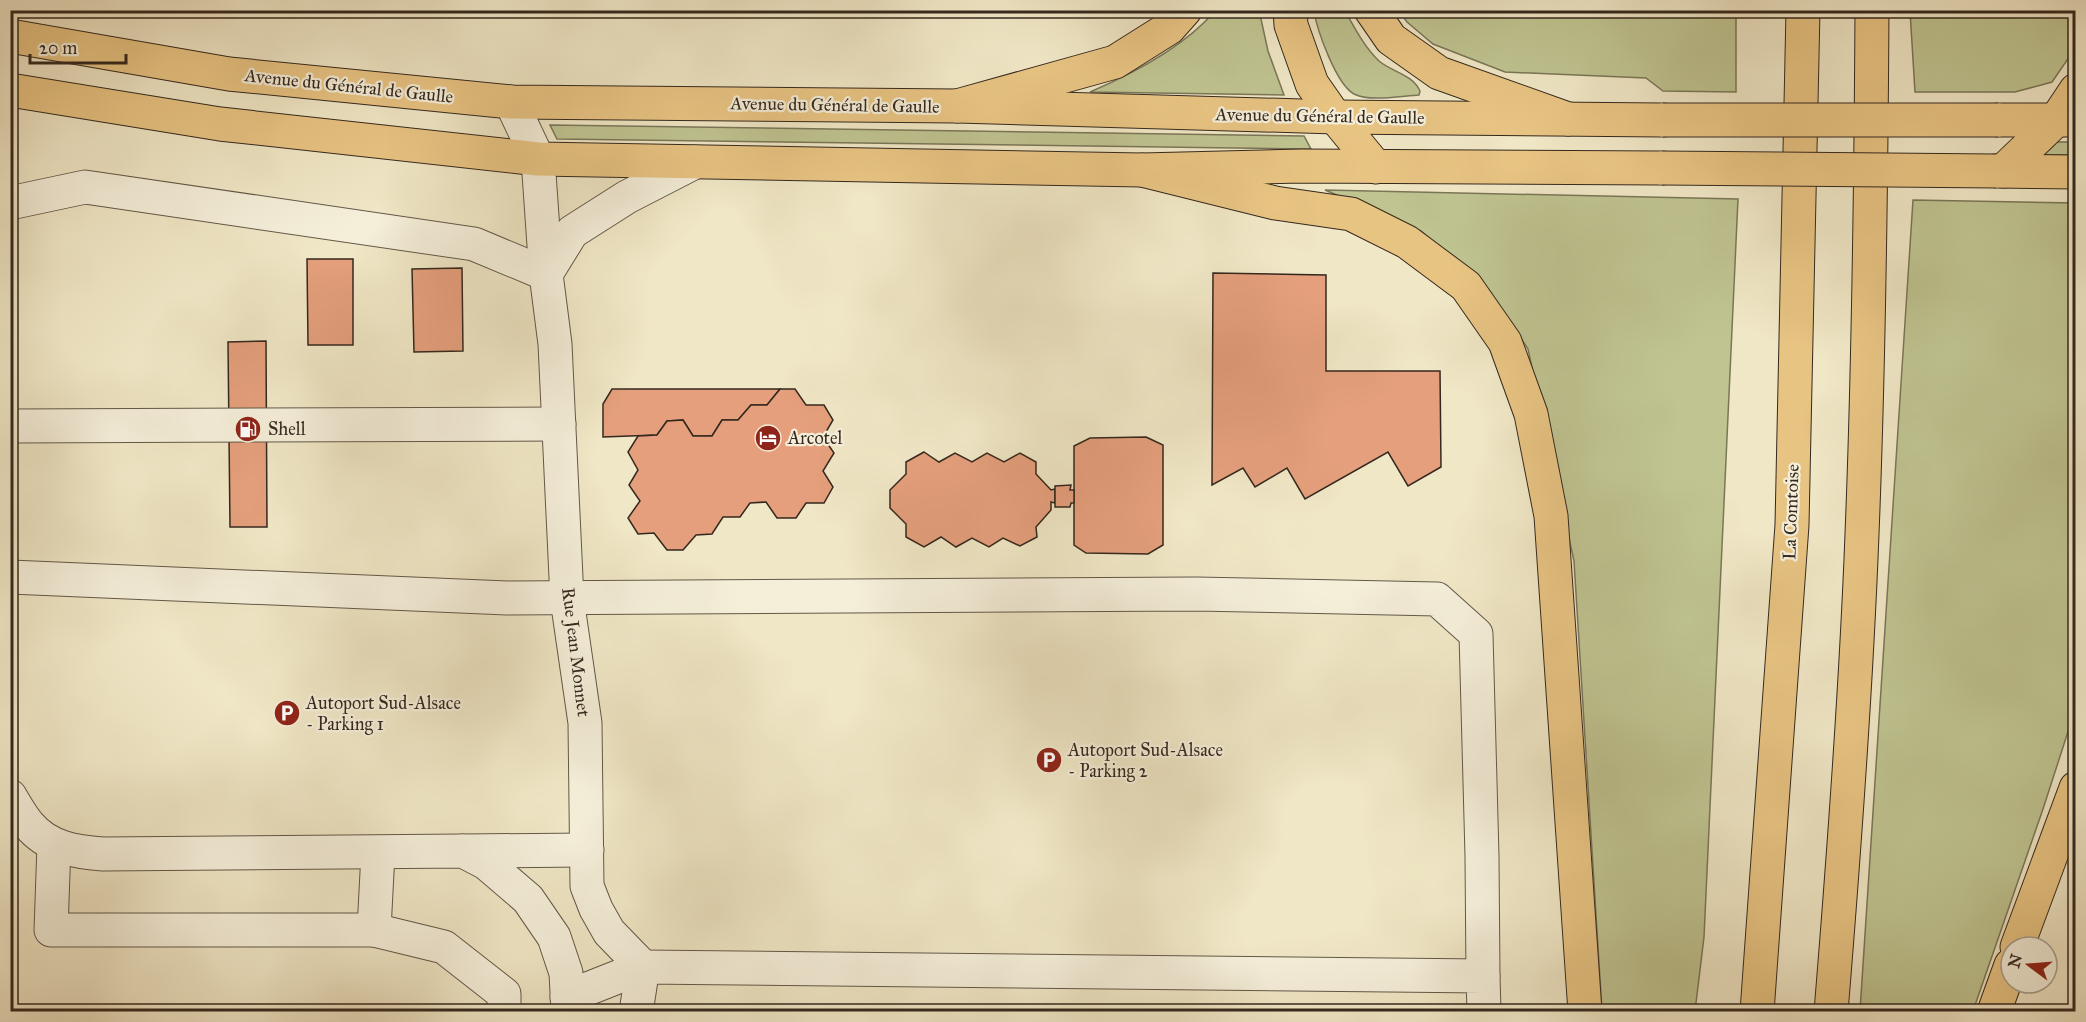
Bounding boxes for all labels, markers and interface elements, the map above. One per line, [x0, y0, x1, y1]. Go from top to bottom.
scale bar [30, 27, 126, 65]
text: 20 m [39, 37, 77, 59]
street label: Avenue du Général de Gaulle [243, 64, 454, 108]
street label: Avenue du Général de Gaulle [729, 92, 940, 118]
street label: Avenue du Général de Gaulle [1214, 103, 1425, 129]
fuel station icon: Shell [233, 414, 263, 444]
place label: Shell [268, 418, 306, 440]
hotel icon: Arcotel [753, 423, 783, 453]
place label: Arcotel [787, 427, 842, 449]
street label: La Comtoise [1778, 464, 1804, 560]
street label: Rue Jean Monnet [556, 586, 595, 719]
place label: Autoport Sud-Alsace - Parking 1 [305, 692, 461, 736]
parking icon: Autoport Sud-Alsace - Parking 1 [272, 698, 302, 728]
place label: Autoport Sud-Alsace - Parking 2 [1067, 739, 1223, 783]
parking icon: Autoport Sud-Alsace - Parking 2 [1034, 745, 1064, 775]
north arrow [1999, 935, 2059, 995]
text: N [2004, 951, 2026, 970]

